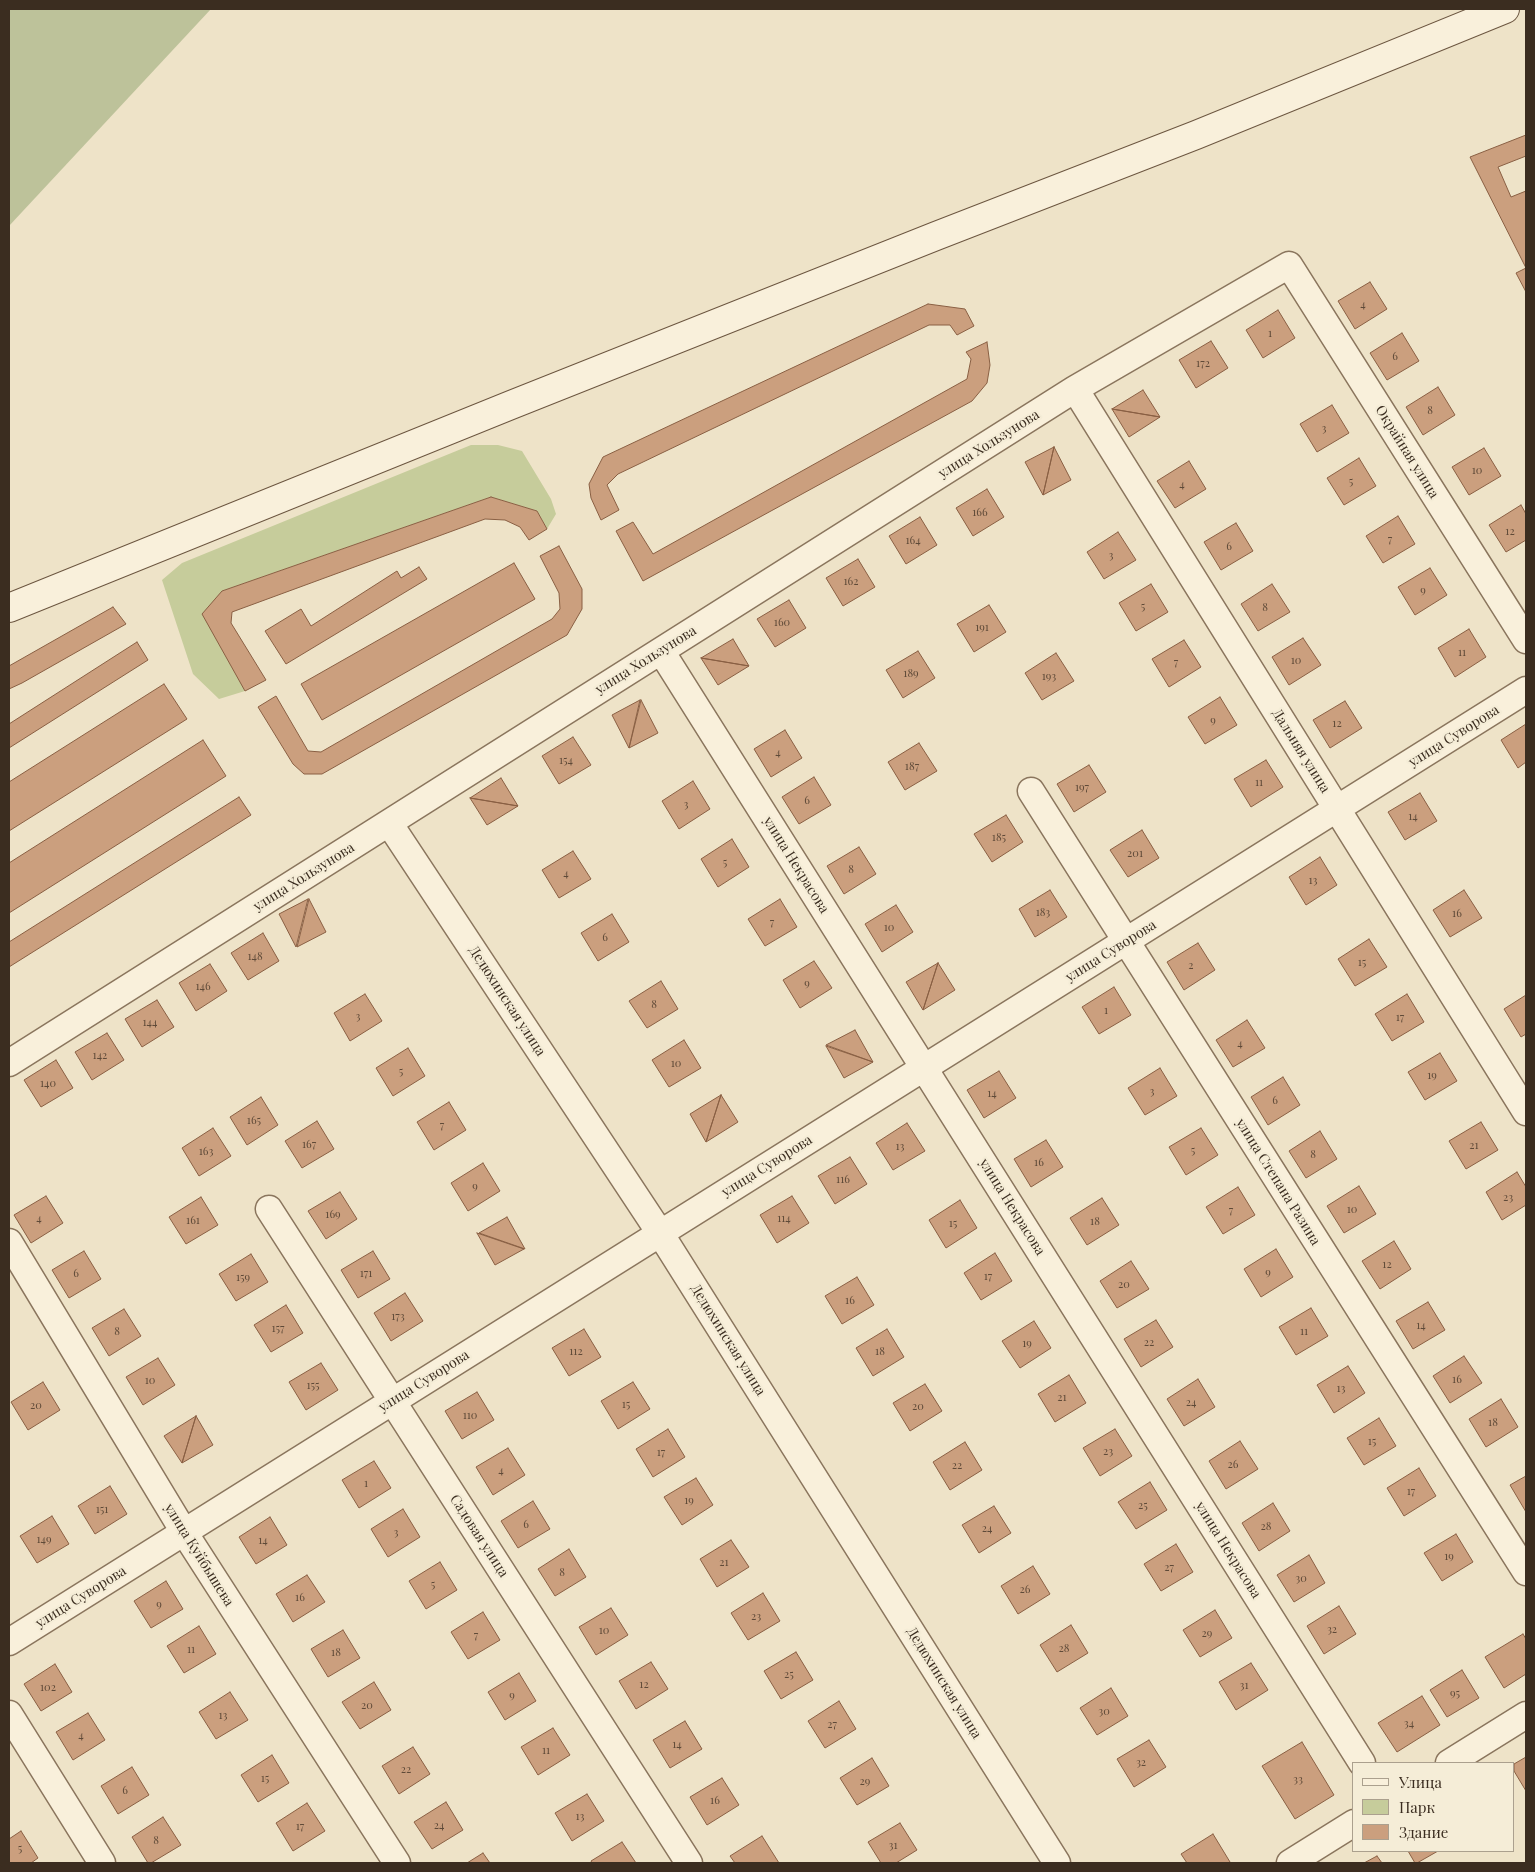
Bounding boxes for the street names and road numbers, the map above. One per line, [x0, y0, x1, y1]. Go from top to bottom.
street label: Окрайная улица [1372, 402, 1442, 502]
street label: улица Хользунова [935, 406, 1043, 482]
street label: улица Хользунова [592, 622, 700, 698]
street label: улица Суворова [1406, 701, 1502, 771]
street label: Дальняя улица [1268, 706, 1334, 796]
street label: улица Некрасова [759, 814, 833, 916]
street label: улица Хользунова [250, 839, 358, 915]
street label: улица Суворова [1063, 916, 1159, 986]
street label: Дедюхинская улица [465, 943, 549, 1059]
street label: улица Степана Разина [1232, 1116, 1324, 1248]
street label: улица Суворова [719, 1131, 815, 1201]
street label: улица Некрасова [975, 1156, 1049, 1258]
street label: Дедюхинская улица [687, 1281, 769, 1399]
street label: улица Суворова [376, 1346, 472, 1416]
street label: Садовая улица [446, 1492, 512, 1580]
street label: улица Некрасова [1191, 1499, 1265, 1601]
street label: улица Куйбышева [161, 1501, 237, 1609]
street label: улица Суворова [33, 1562, 129, 1632]
street label: Дедюхинская улица [903, 1624, 985, 1742]

